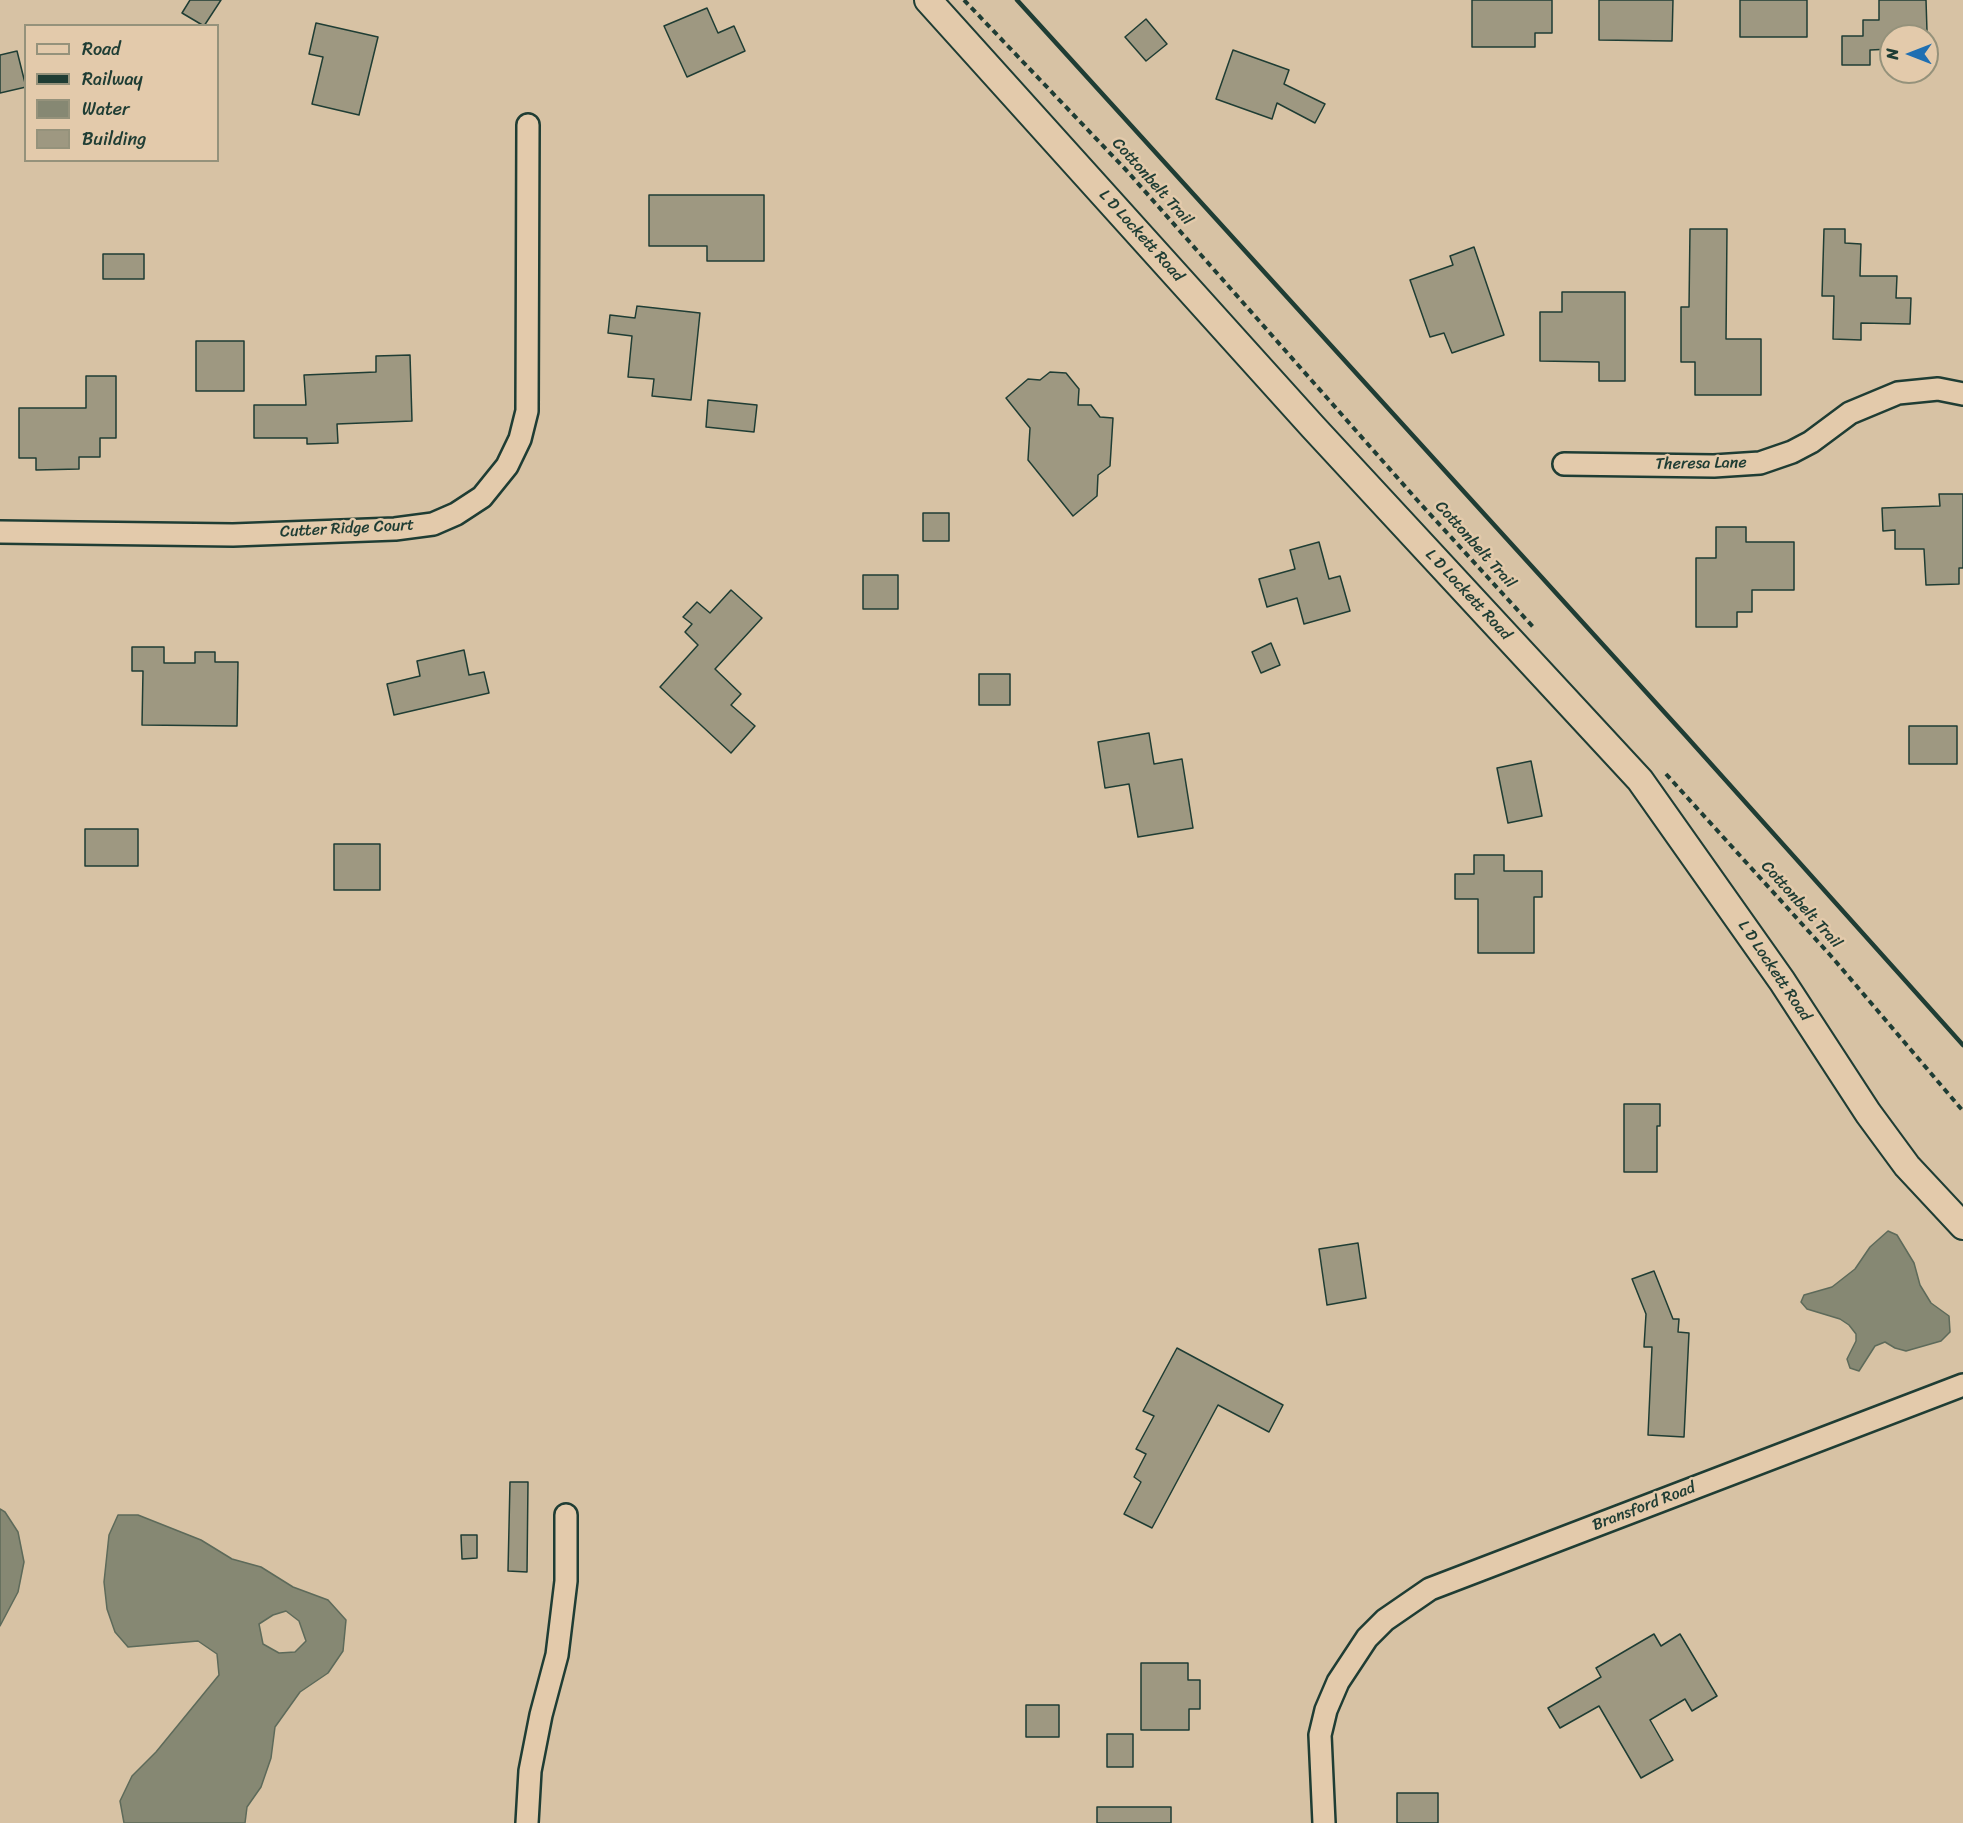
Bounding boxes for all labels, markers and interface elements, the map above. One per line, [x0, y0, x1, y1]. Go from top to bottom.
legend [24, 24, 219, 162]
north arrow [1879, 24, 1939, 84]
text: Road [82, 33, 121, 65]
text: N [1878, 48, 1907, 60]
text: Railway [82, 63, 143, 95]
text: Water [82, 93, 129, 125]
text: Building [82, 123, 146, 155]
street label: Cottonbelt Trail [1108, 134, 1196, 230]
street label: L D Lockett Road [1095, 186, 1187, 286]
street label: Theresa Lane [1655, 454, 1747, 474]
street label: Cottonbelt Trail [1431, 497, 1519, 593]
street label: Cutter Ridge Court [280, 516, 414, 542]
street label: L D Lockett Road [1421, 546, 1515, 644]
street label: Cottonbelt Trail [1757, 857, 1845, 953]
street label: L D Lockett Road [1733, 917, 1815, 1025]
street label: Bransford Road [1590, 1479, 1698, 1535]

